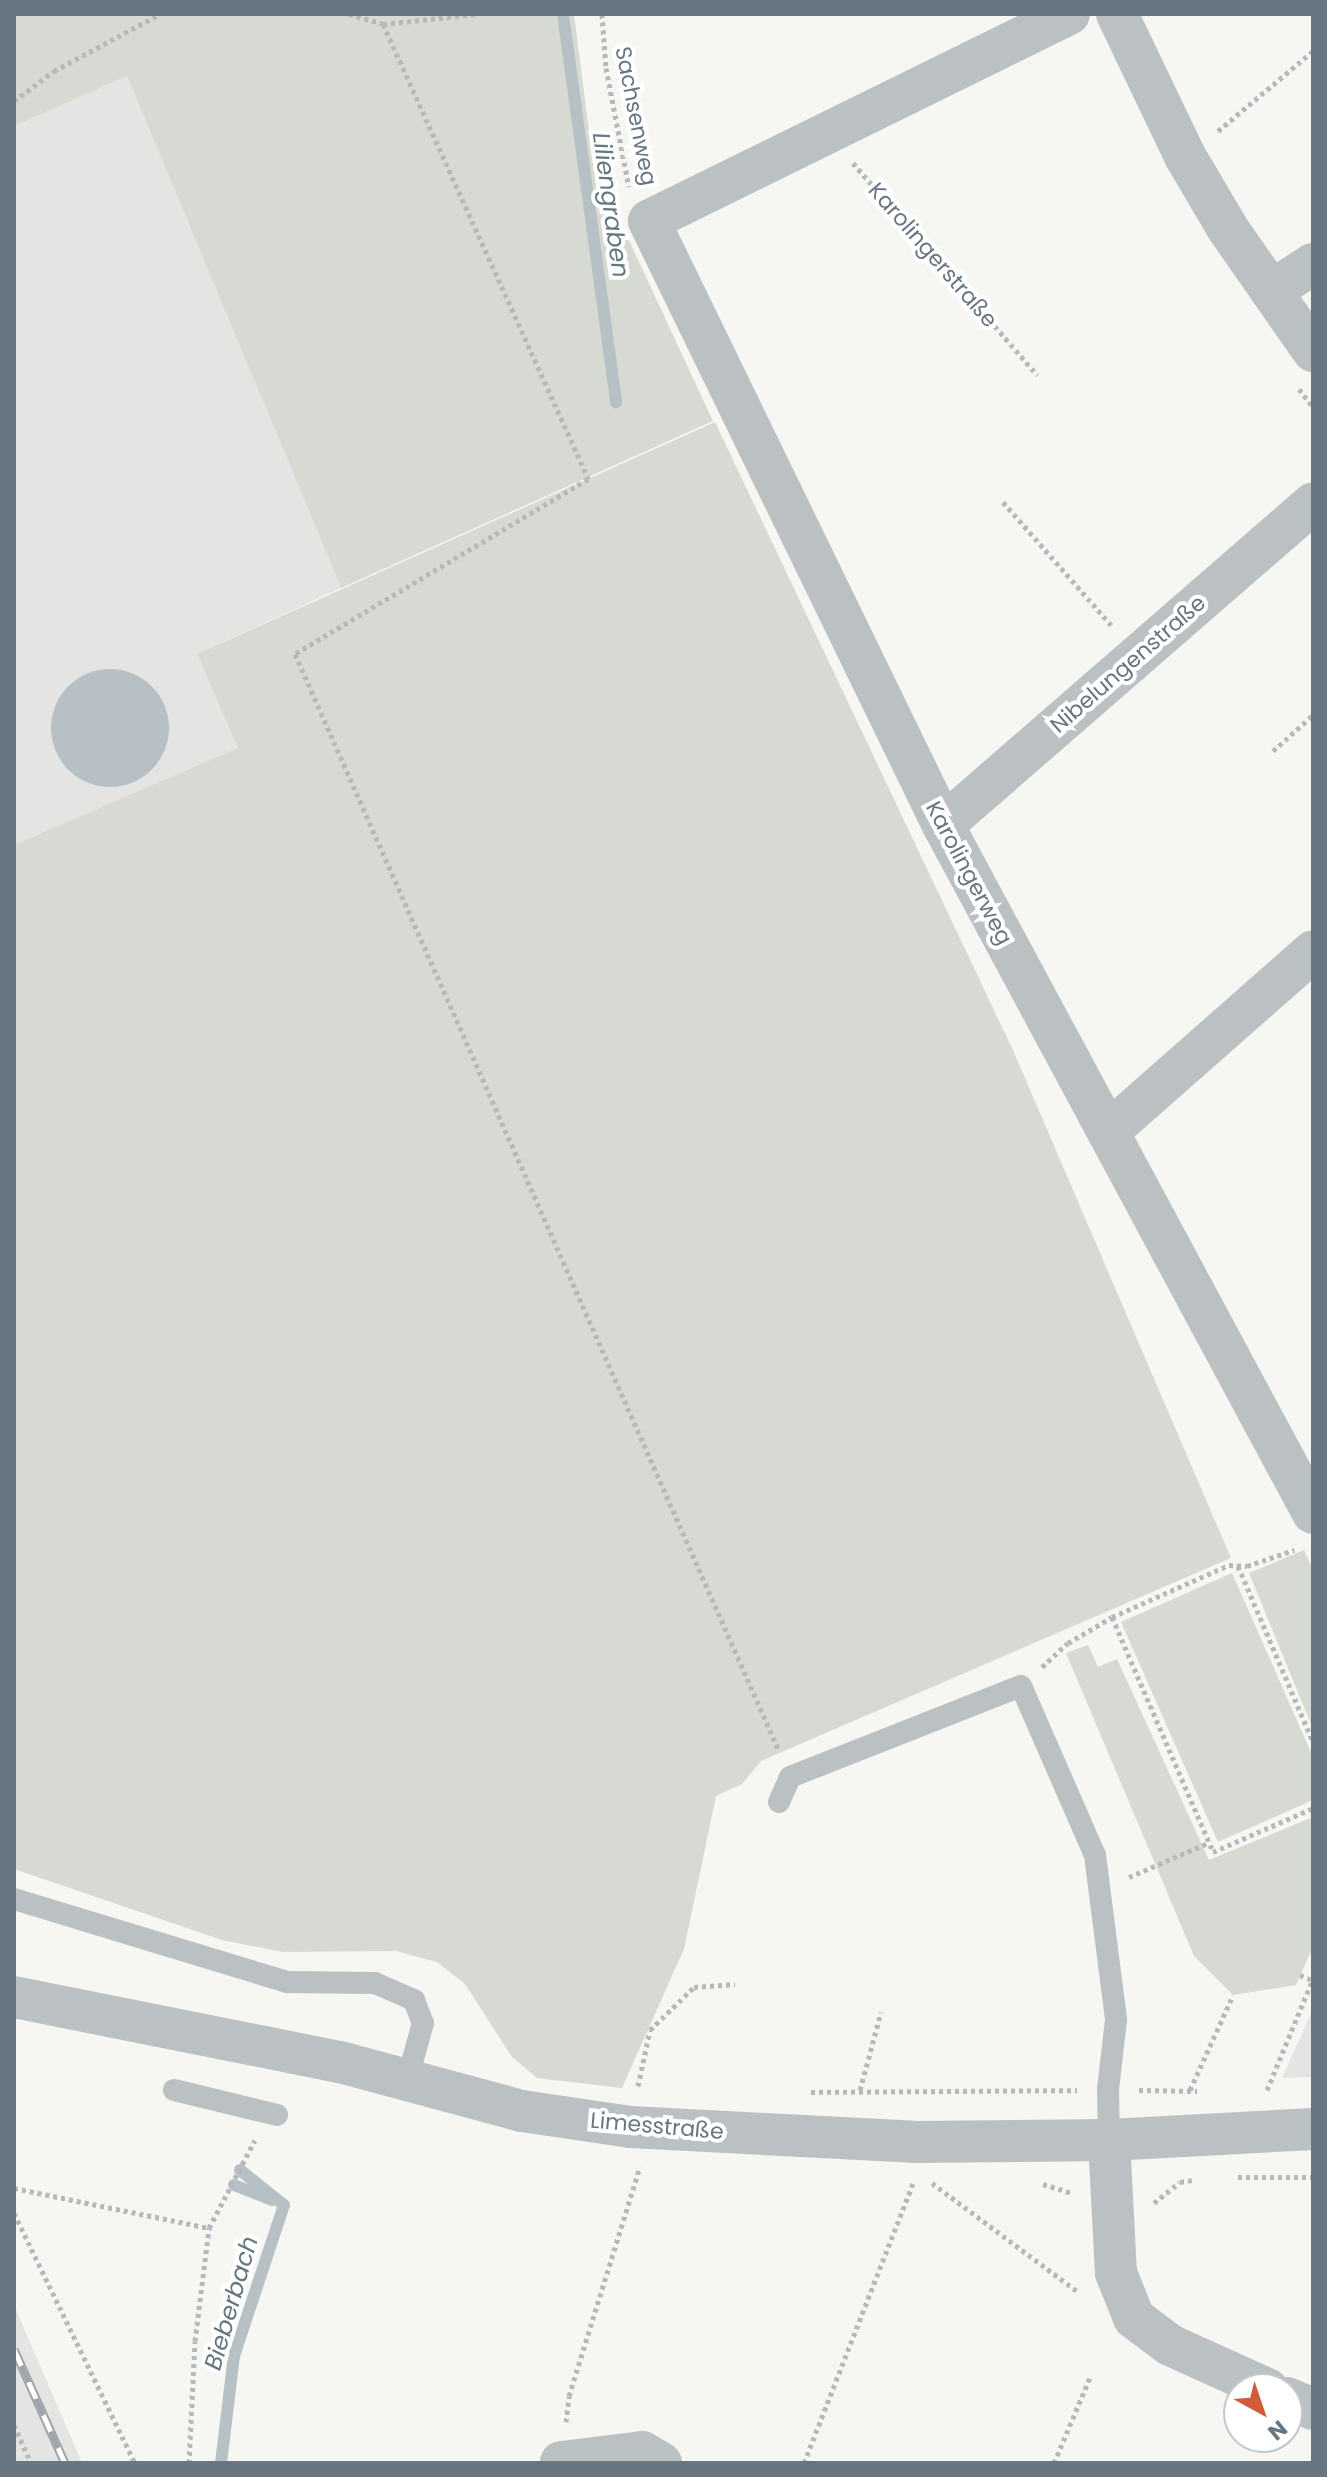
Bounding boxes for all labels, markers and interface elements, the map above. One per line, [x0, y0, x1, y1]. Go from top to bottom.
street label: Sachsenweg [610, 44, 662, 188]
water label: Liliengraben [587, 131, 635, 279]
street label: Karolingerstraße [863, 177, 1003, 333]
street label: Nibelungenstraße [1045, 589, 1211, 739]
street label: Karolingerweg [920, 797, 1018, 949]
street label: Limesstraße [589, 2107, 725, 2145]
water label: Bieberbach [198, 2233, 264, 2373]
north arrow [1223, 2373, 1303, 2453]
text: N [1261, 2413, 1294, 2447]

